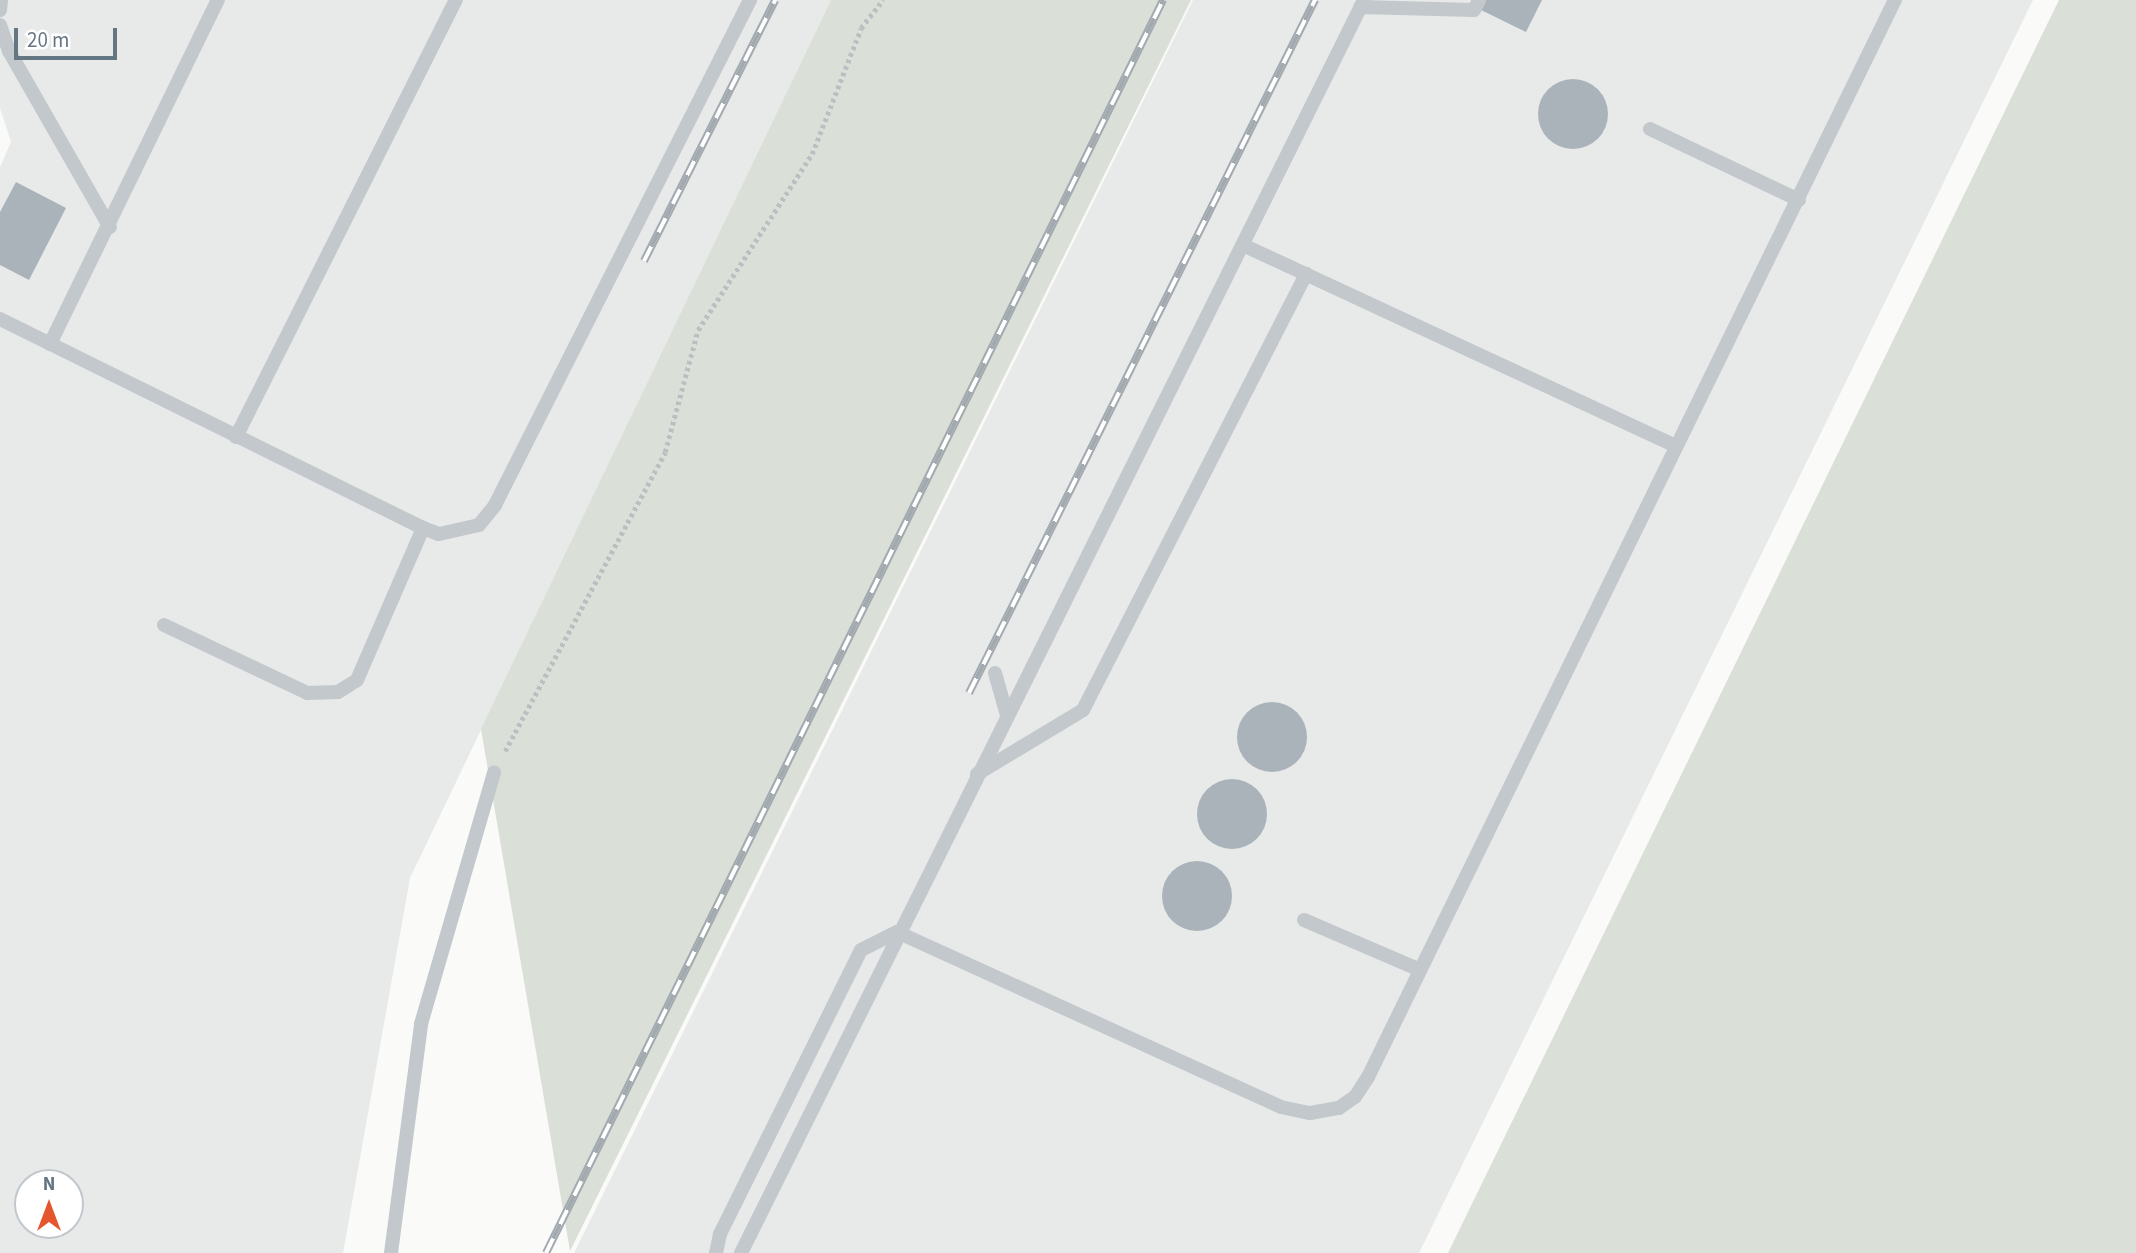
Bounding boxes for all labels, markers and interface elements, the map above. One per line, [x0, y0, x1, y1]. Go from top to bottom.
scale bar [18, 14, 121, 58]
text: 20 m [27, 25, 69, 55]
north arrow [14, 1169, 84, 1239]
text: N [43, 1171, 55, 1198]

